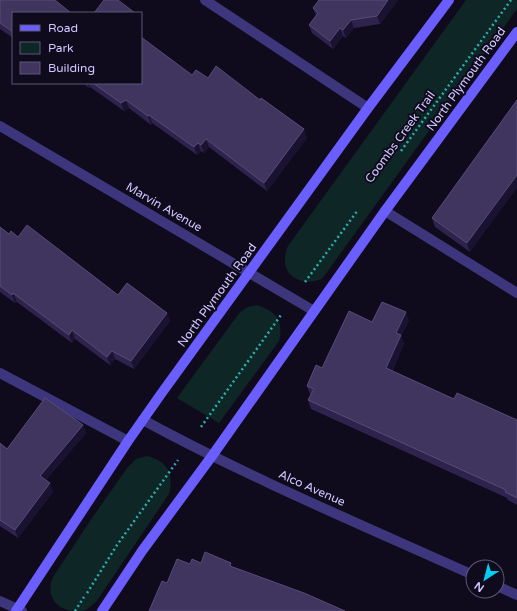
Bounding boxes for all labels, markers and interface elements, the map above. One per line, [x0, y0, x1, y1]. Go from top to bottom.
legend [12, 12, 142, 84]
text: Road [48, 21, 78, 35]
street label: North Plymouth Road [424, 24, 508, 134]
text: Park [48, 41, 74, 55]
text: Building [48, 61, 95, 75]
street label: Coombs Creek Trail [362, 88, 438, 186]
street label: Marvin Avenue [123, 180, 205, 235]
street label: North Plymouth Road [175, 240, 259, 350]
street label: Alco Avenue [276, 467, 348, 509]
north arrow [465, 559, 505, 599]
text: N [472, 579, 487, 595]

